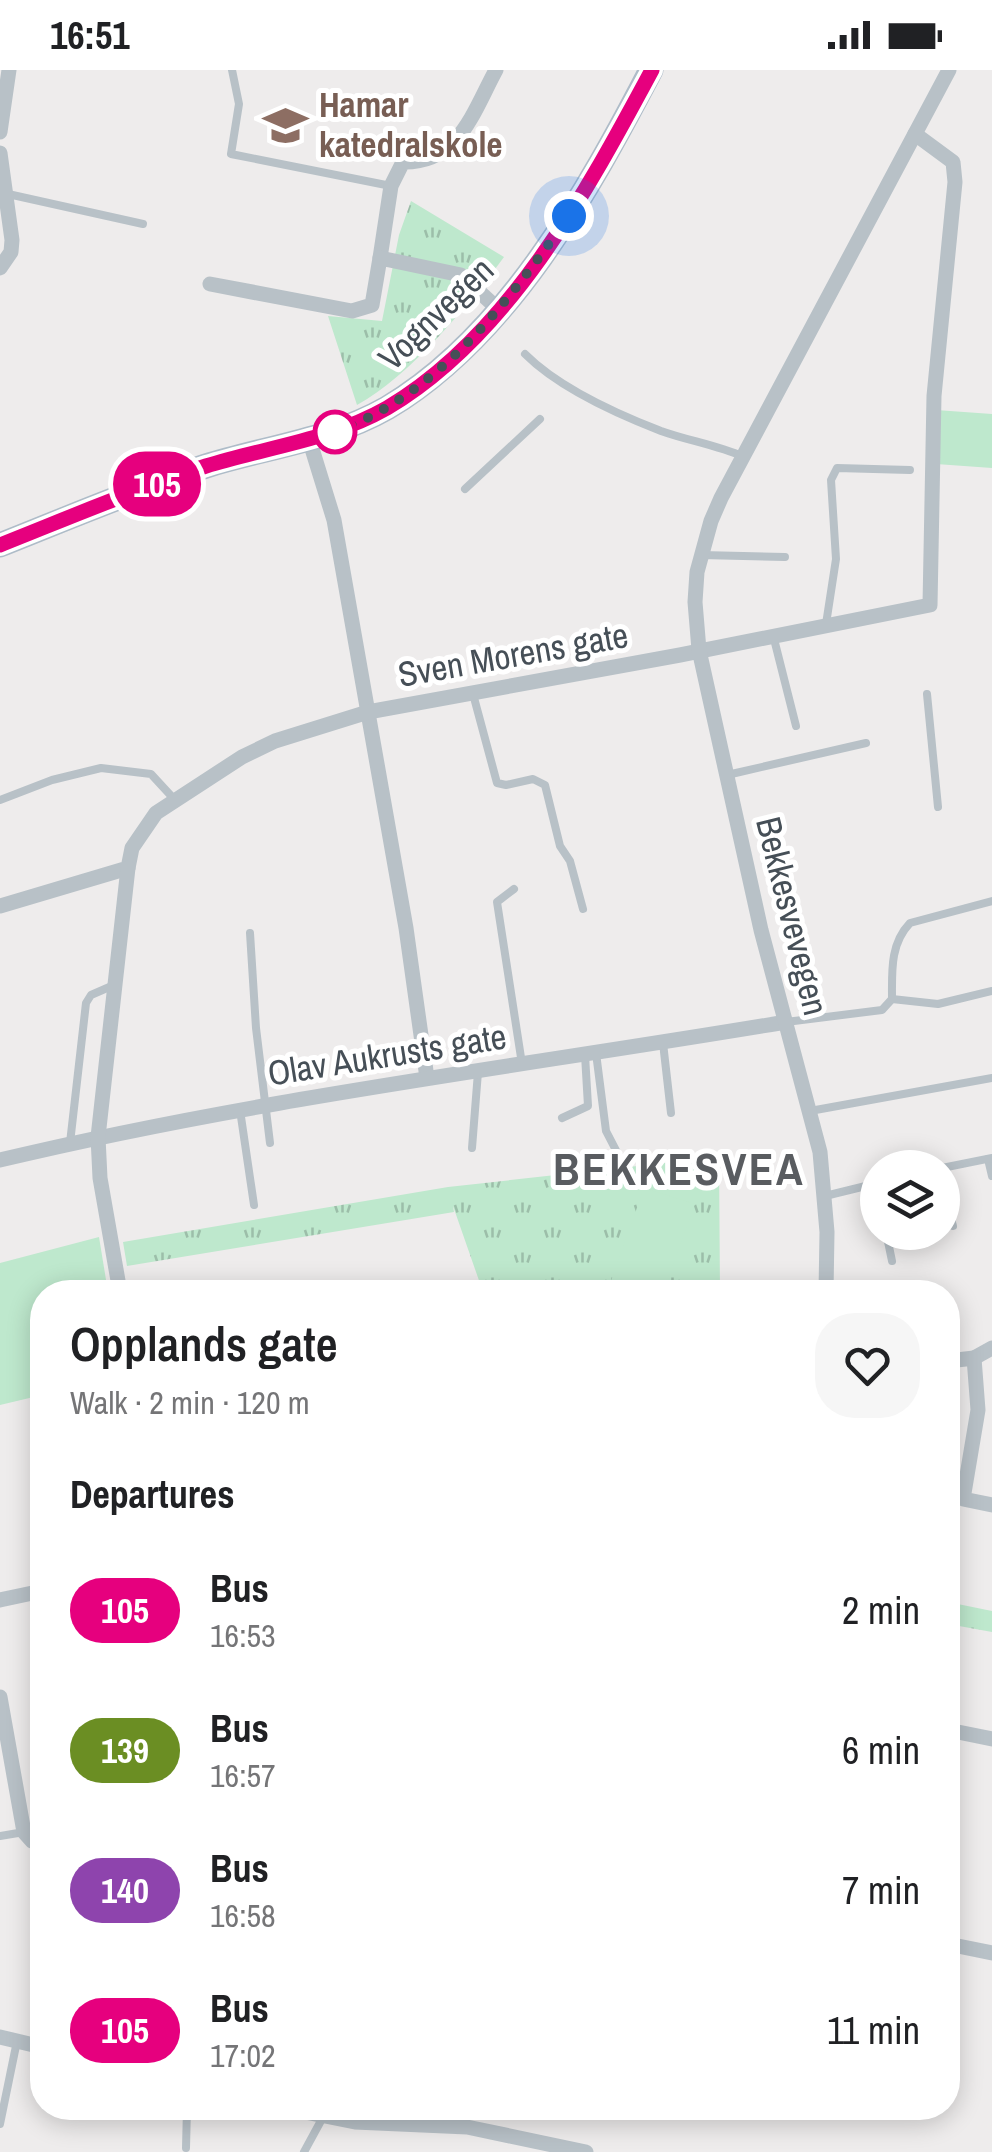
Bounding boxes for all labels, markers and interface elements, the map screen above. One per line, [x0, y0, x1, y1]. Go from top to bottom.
text: 16:51 [50, 10, 130, 61]
place label: Hamar katedralskole [319, 81, 502, 168]
school or university icon: Hamar katedralskole [262, 101, 310, 149]
your location [544, 191, 594, 241]
street label: Vognvegen [368, 247, 504, 380]
unlabelled marker [314, 411, 356, 453]
line badge: 105 [100, 452, 214, 516]
text: 105 [133, 461, 181, 508]
street label: Sven Morens gate [394, 611, 632, 698]
street label: Bekkesvevegen [745, 812, 840, 1020]
street label: Olav Aukrusts gate [264, 1012, 510, 1097]
district label: BEKKESVEA [553, 1138, 805, 1199]
map controls [860, 1150, 960, 1250]
button: layers [860, 1150, 960, 1250]
text: Opplands gate [70, 1311, 338, 1376]
button: heart [815, 1313, 920, 1418]
text: Walk · 2 min · 120 m [70, 1381, 310, 1424]
text: Departures [70, 1469, 235, 1520]
text: Bus [210, 1563, 269, 1614]
text: 2 min [842, 1585, 920, 1636]
text: 105 [101, 1587, 149, 1634]
text: 16:53 [210, 1614, 276, 1657]
text: Bus [210, 1703, 269, 1754]
text: 6 min [842, 1725, 920, 1776]
text: 139 [101, 1727, 149, 1774]
text: 16:57 [210, 1754, 276, 1797]
text: Bus [210, 1843, 269, 1894]
text: 7 min [842, 1865, 920, 1916]
text: 140 [101, 1867, 149, 1914]
text: 16:58 [210, 1894, 276, 1937]
text: Bus [210, 1983, 269, 2034]
text: 11 min [827, 2005, 920, 2056]
text: 105 [101, 2007, 149, 2054]
text: 17:02 [210, 2034, 276, 2077]

